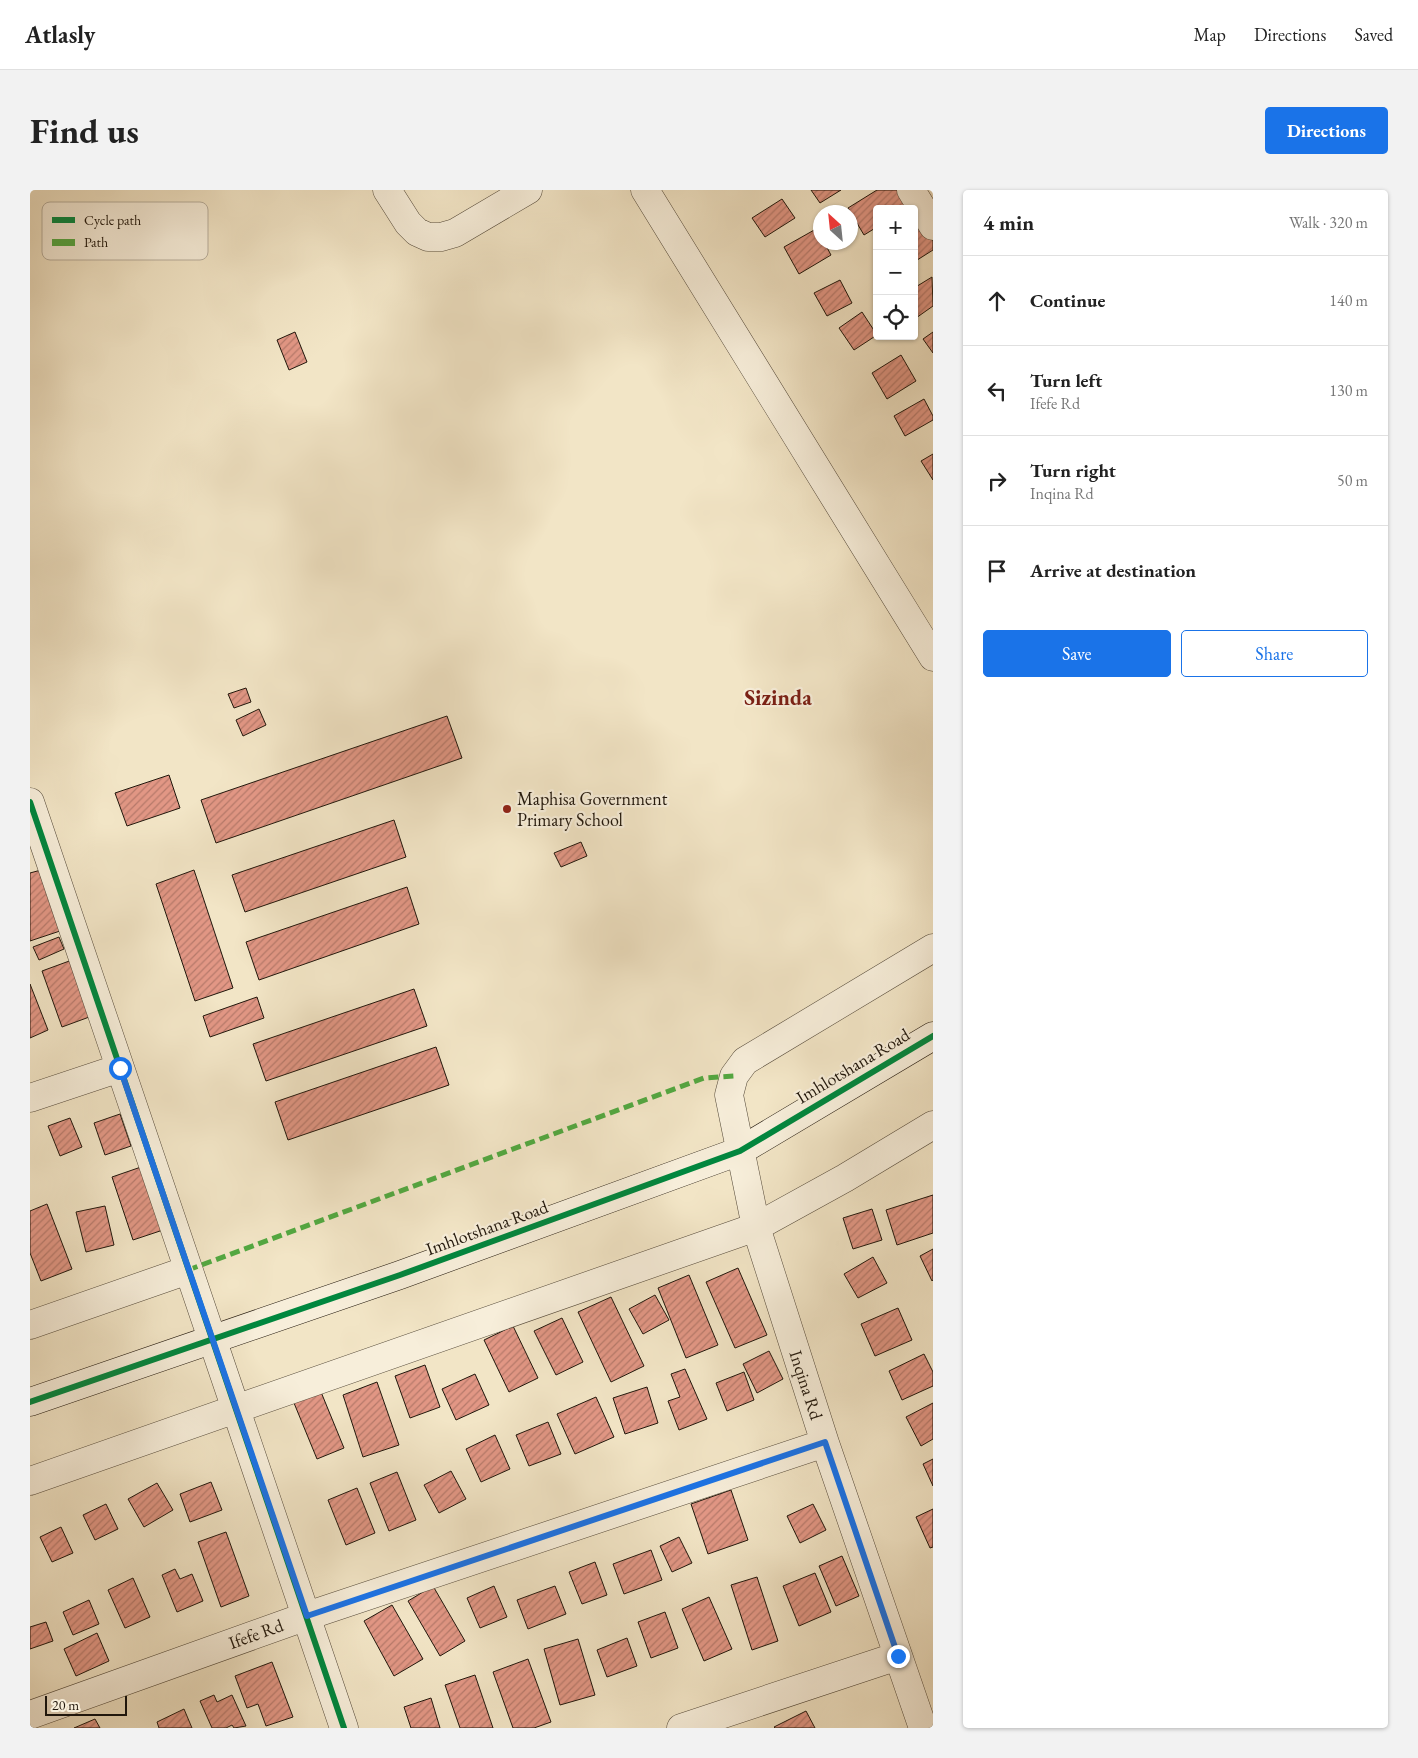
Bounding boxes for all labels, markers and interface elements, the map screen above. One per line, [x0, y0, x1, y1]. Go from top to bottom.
text: Atlasly [25, 19, 95, 50]
text: Map [1194, 23, 1226, 46]
text: Directions [1254, 23, 1326, 46]
text: Saved [1354, 23, 1393, 46]
button: Directions [1265, 107, 1388, 154]
text: Find us [30, 108, 139, 153]
legend [42, 202, 208, 260]
north arrow [813, 205, 858, 250]
map controls [873, 205, 918, 340]
button: + [873, 205, 918, 250]
text: 4 min [983, 209, 1034, 236]
text: Cycle path [84, 211, 141, 229]
text: Walk · 320 m [1289, 212, 1368, 233]
text: Path [84, 233, 108, 251]
button: − [873, 250, 918, 295]
icon: ahead [983, 287, 1011, 315]
text: Continue [1030, 288, 1105, 313]
text: 140 m [1329, 290, 1368, 311]
button: locate [873, 295, 918, 340]
text: Turn left [1030, 368, 1102, 393]
icon: left [983, 377, 1011, 405]
text: 130 m [1329, 380, 1368, 401]
text: Ifefe Rd [1030, 393, 1080, 414]
text: Turn right [1030, 458, 1116, 483]
icon: right [983, 467, 1011, 495]
text: 50 m [1337, 470, 1368, 491]
text: Inqina Rd [1030, 483, 1094, 504]
icon: arrive [983, 557, 1011, 585]
text: Arrive at destination [1030, 558, 1196, 583]
button: Save [983, 630, 1171, 677]
button: Share [1181, 630, 1368, 677]
district label: Sizinda [744, 683, 812, 712]
place label: Maphisa Government Primary School [517, 787, 668, 831]
marker: Maphisa Government Primary School [501, 803, 513, 815]
street label: Imhlotshana Road [792, 1022, 914, 1109]
route start [109, 1057, 132, 1080]
street label: Imhlotshana Road [423, 1194, 552, 1260]
street label: Inqina Rd [784, 1347, 829, 1423]
street label: Ifefe Rd [225, 1613, 287, 1654]
route end [887, 1645, 910, 1668]
scale bar [45, 1693, 128, 1716]
text: 20 m [52, 1696, 79, 1714]

